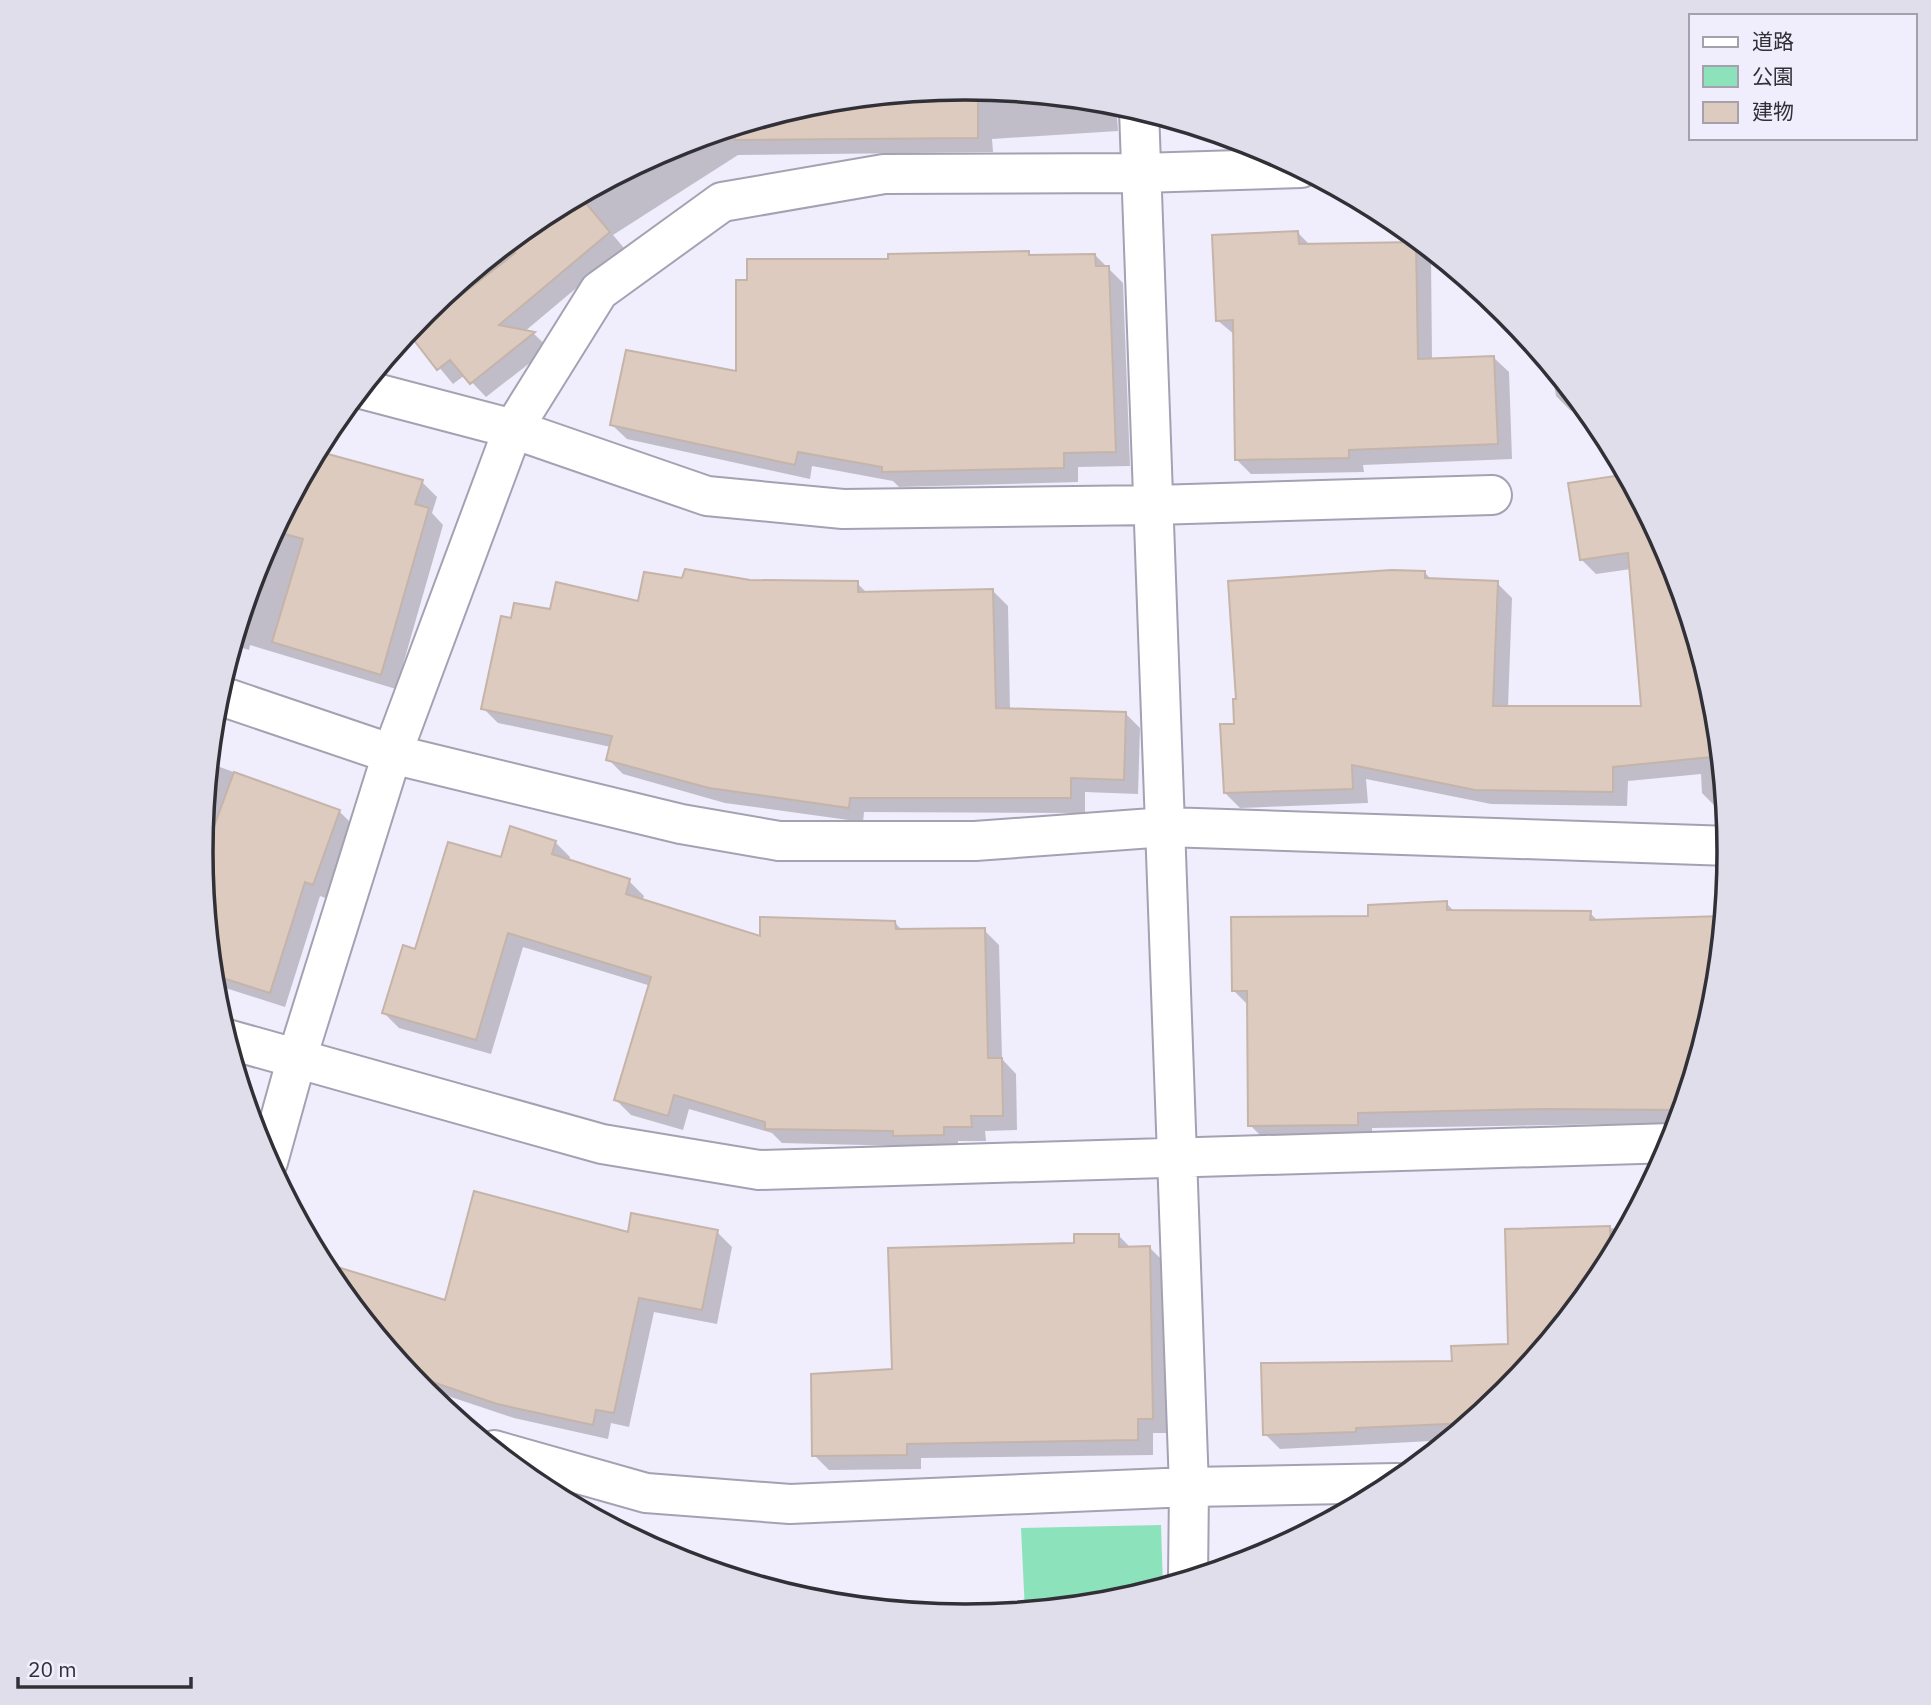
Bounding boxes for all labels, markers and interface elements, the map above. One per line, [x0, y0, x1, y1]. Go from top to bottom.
legend [1689, 14, 1917, 140]
text: 道路 [1752, 27, 1794, 55]
text: 公園 [1752, 62, 1794, 90]
text: 建物 [1752, 97, 1794, 125]
scale bar [18, 1646, 191, 1690]
text: 20 m [28, 1655, 77, 1683]

